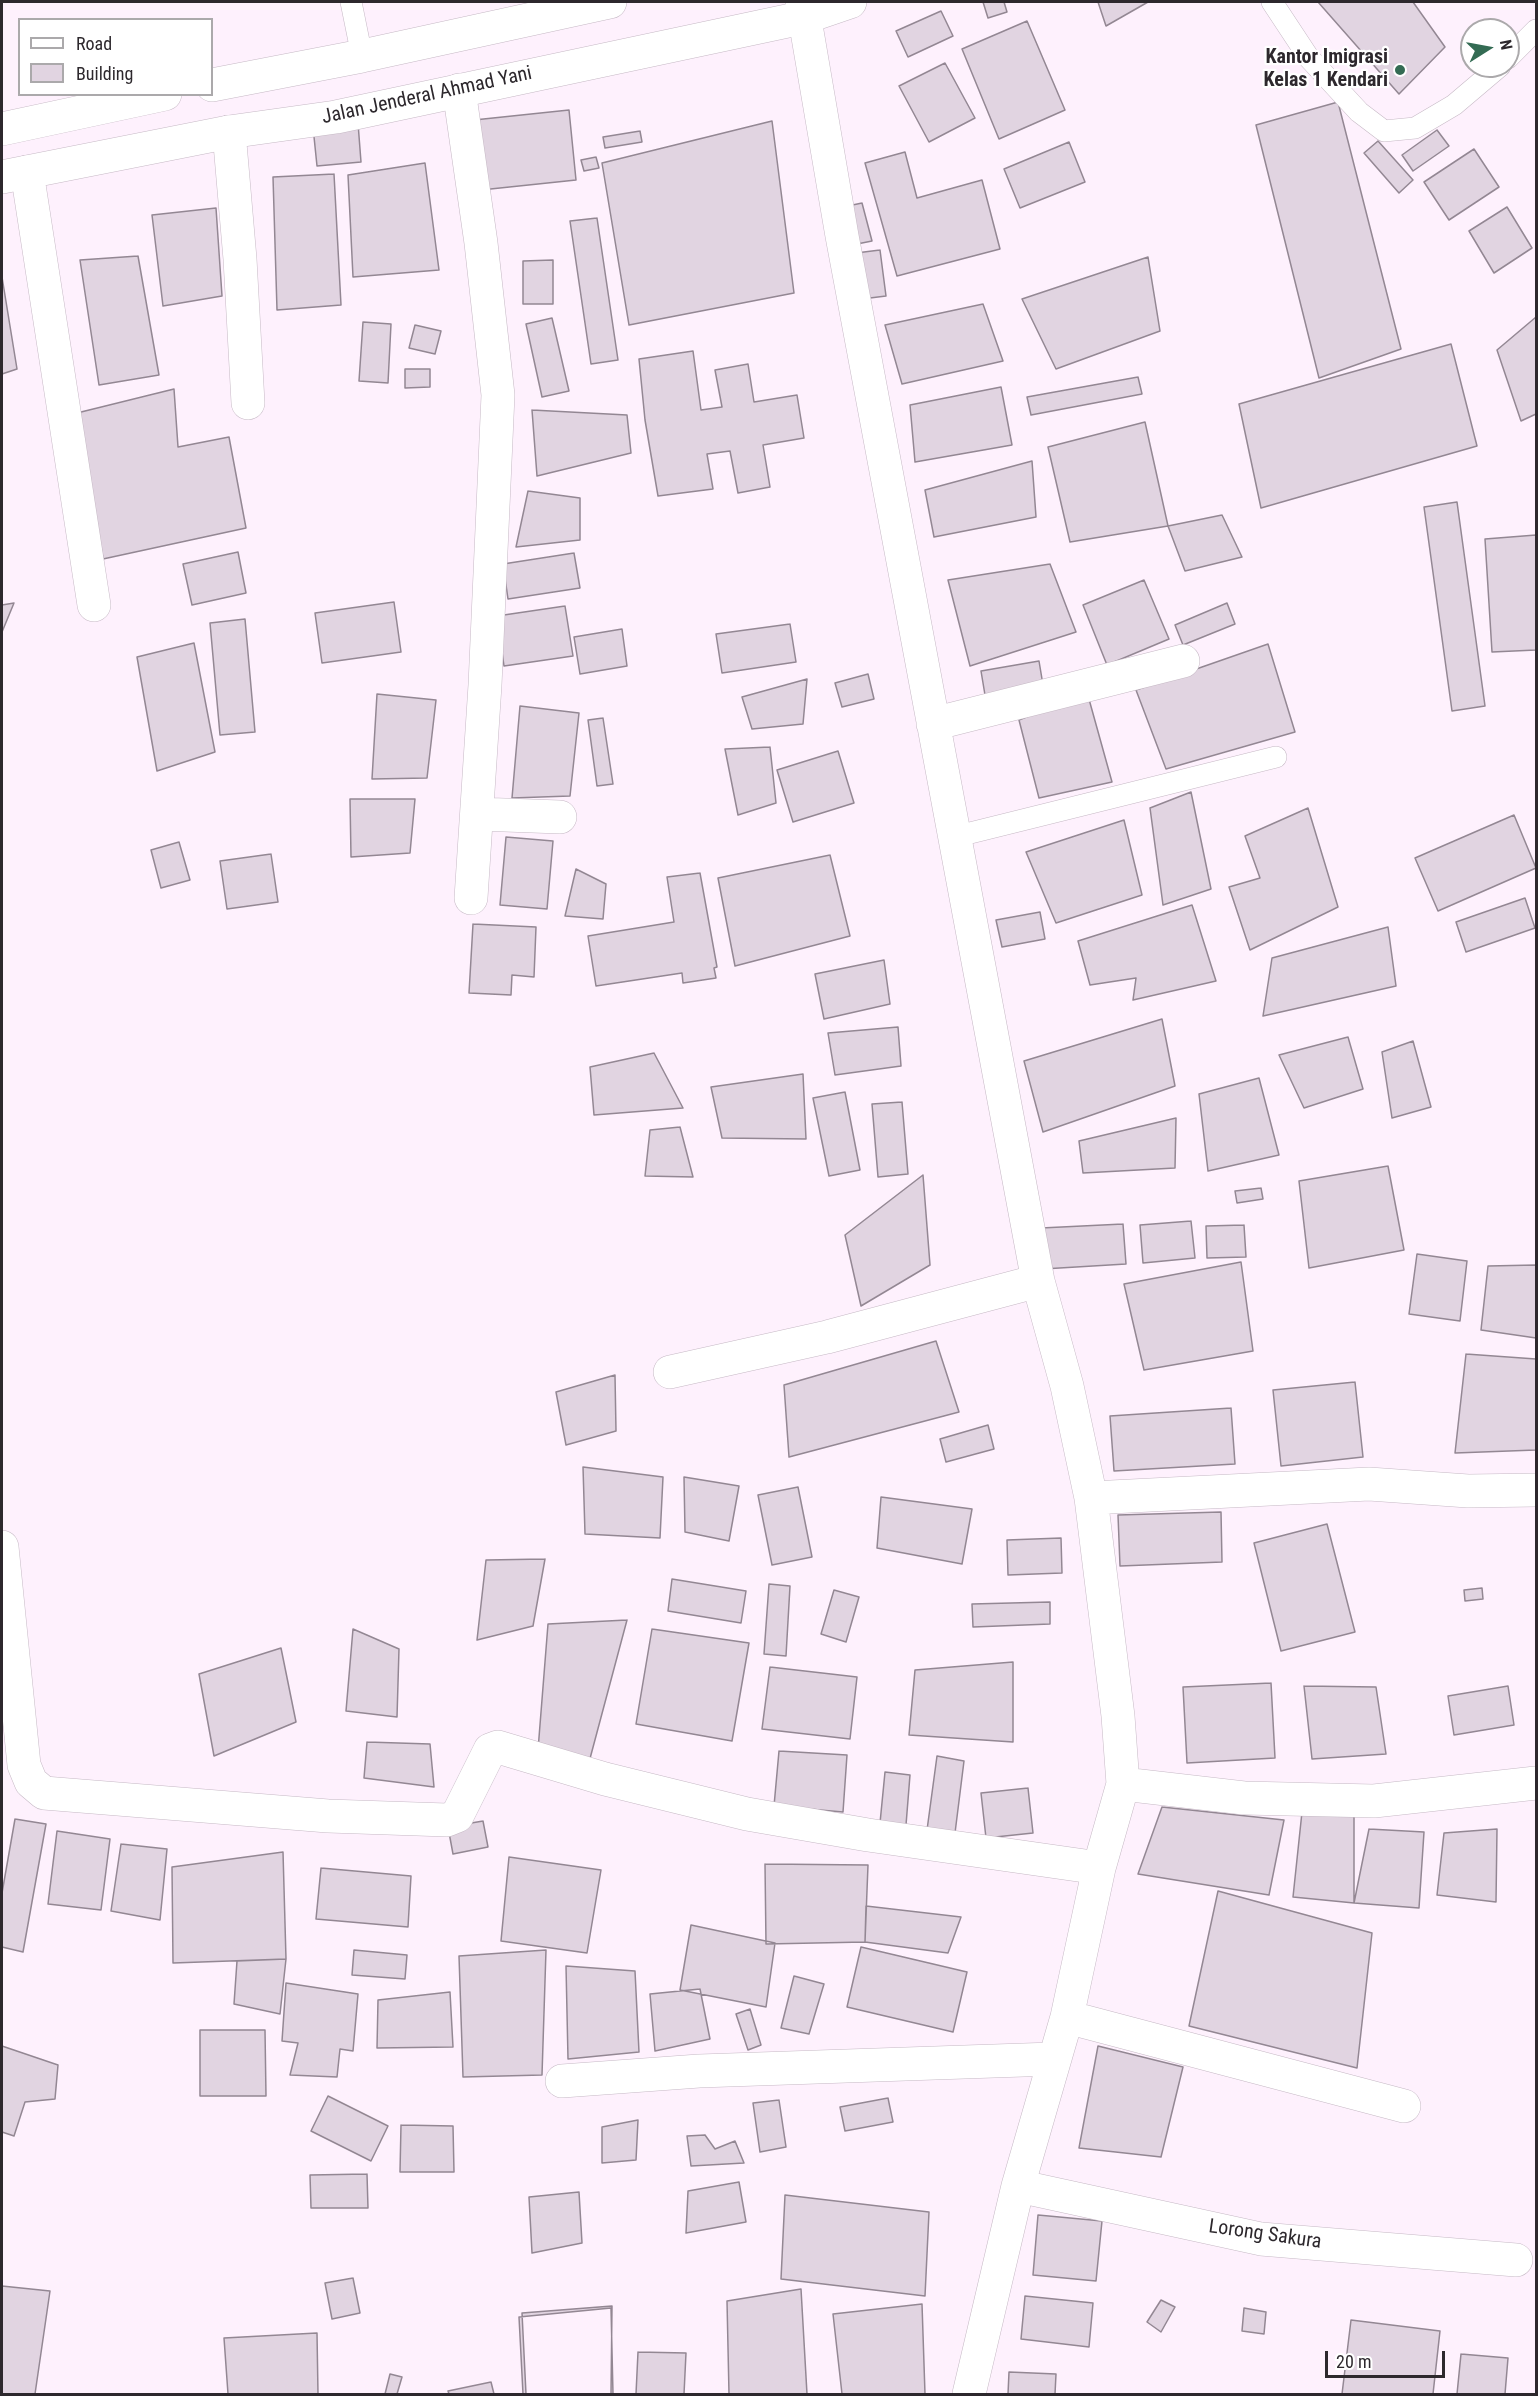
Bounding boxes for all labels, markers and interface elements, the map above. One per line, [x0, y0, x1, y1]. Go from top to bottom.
legend [18, 18, 213, 96]
north arrow [1460, 18, 1520, 78]
text: Road [76, 33, 112, 54]
text: N [1496, 38, 1516, 51]
place label: Kantor Imigrasi Kelas 1 Kendari [1264, 46, 1388, 93]
street label: Jalan Jenderal Ahmad Yani [320, 62, 534, 130]
text: Building [76, 63, 133, 84]
marker: Kantor Imigrasi Kelas 1 Kendari [1393, 63, 1407, 77]
street label: Lorong Sakura [1207, 2215, 1323, 2255]
scale bar [1328, 2339, 1448, 2377]
text: 20 m [1336, 2351, 1371, 2372]

